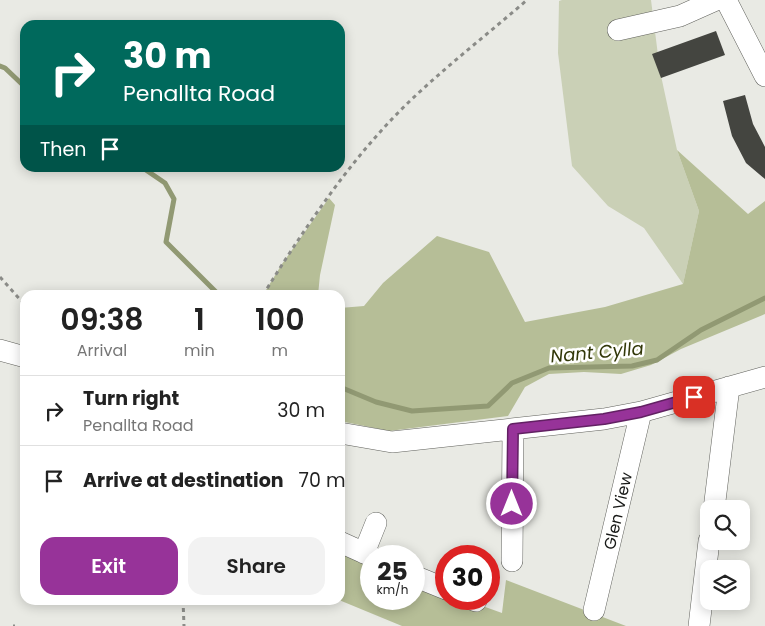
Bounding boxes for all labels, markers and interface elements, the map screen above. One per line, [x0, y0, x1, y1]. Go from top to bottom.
text: 30 m [123, 31, 211, 80]
icon: right [40, 40, 105, 105]
text: Penallta Road [123, 78, 275, 109]
icon: arrive [96, 135, 124, 163]
text: Then [40, 136, 86, 163]
text: 09:38 [60, 298, 144, 341]
text: 1 [194, 298, 205, 341]
text: 100 [255, 298, 305, 341]
water label: Nant Cylla [549, 335, 645, 369]
text: Arrival [77, 339, 127, 362]
text: min [184, 339, 215, 362]
text: m [272, 339, 288, 362]
pin [673, 376, 715, 418]
icon: arrive [680, 383, 708, 411]
text: Turn right [83, 385, 179, 412]
icon: right [40, 397, 68, 425]
text: 30 m [277, 397, 325, 424]
text: Penallta Road [83, 414, 194, 437]
icon: arrive [40, 467, 68, 495]
text: Arrive at destination [83, 467, 284, 494]
text: 70 m [299, 467, 346, 494]
street label: Glen View [598, 470, 638, 552]
position arrow [485, 477, 537, 529]
map controls [700, 500, 750, 610]
button: search [700, 500, 750, 550]
button: Exit [40, 537, 178, 595]
button: Share [188, 537, 325, 595]
speed limit sign: 30 [435, 545, 500, 610]
text: 25 [377, 554, 408, 589]
button: layers [700, 560, 750, 610]
text: km/h [377, 581, 408, 598]

